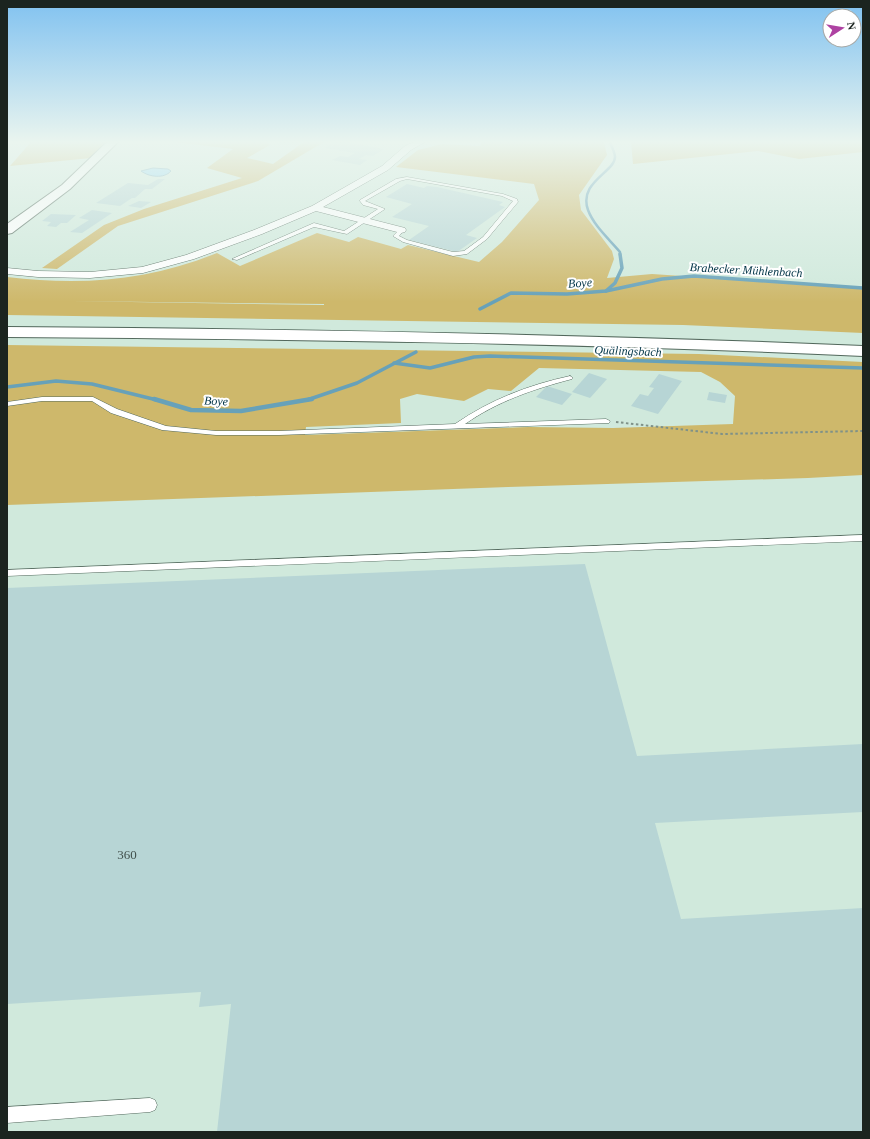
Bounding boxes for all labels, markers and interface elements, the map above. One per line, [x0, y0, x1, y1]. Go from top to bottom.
north arrow [822, 8, 862, 48]
text: N [845, 21, 858, 31]
water label: Brabecker Mühlenbach [689, 260, 803, 280]
water label: Boye [568, 275, 593, 291]
water label: Quälingsbach [594, 343, 662, 359]
water label: Boye [204, 394, 229, 408]
house number: 360 [117, 847, 137, 862]

